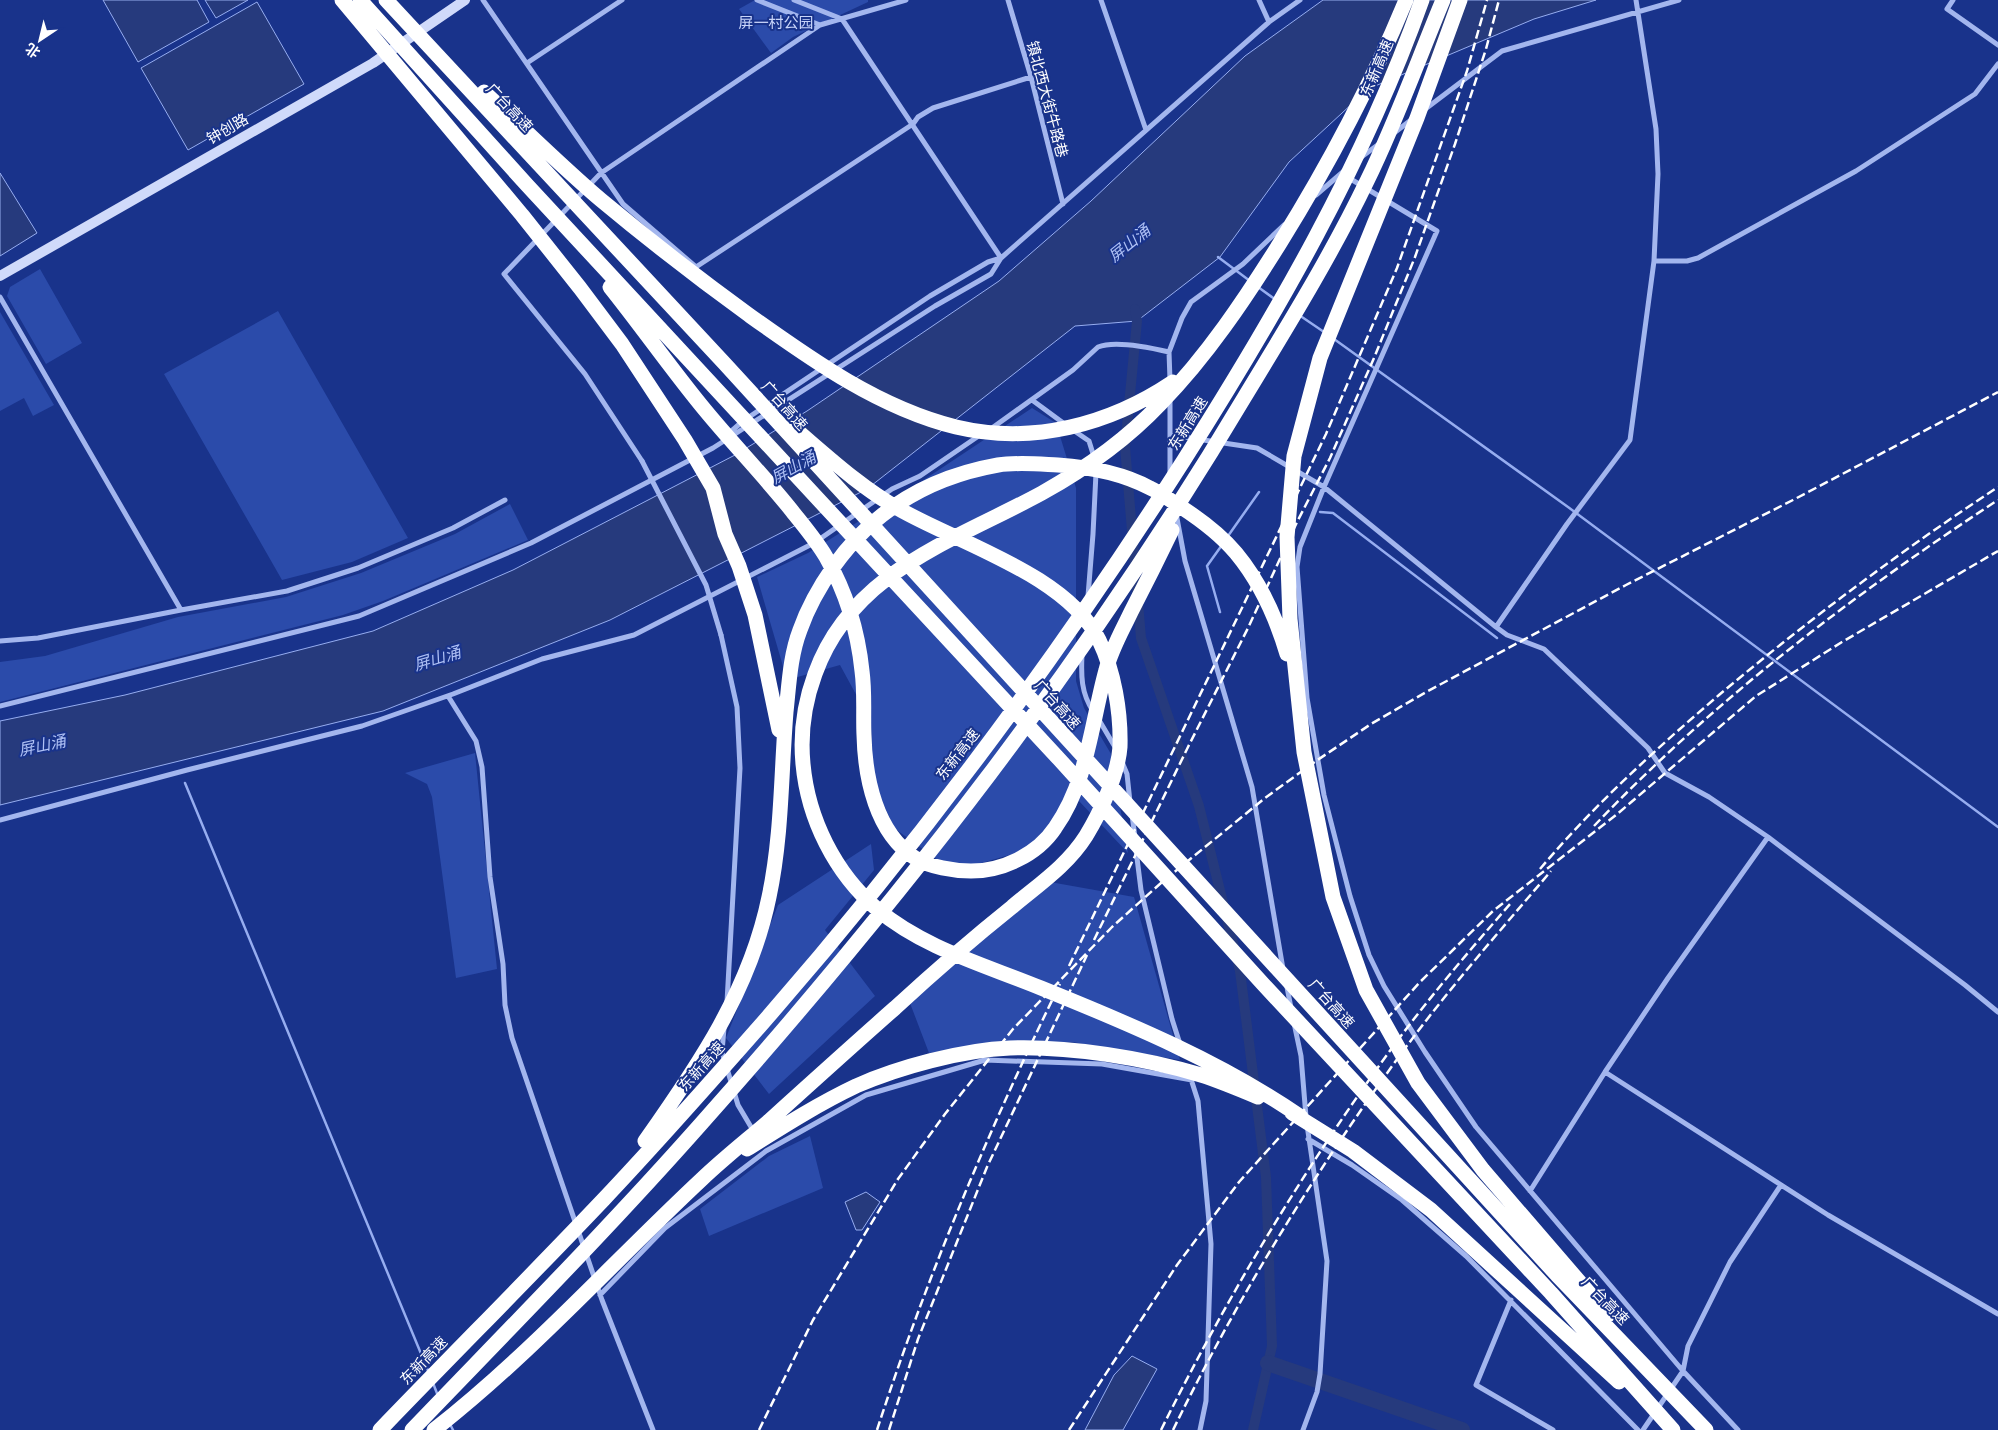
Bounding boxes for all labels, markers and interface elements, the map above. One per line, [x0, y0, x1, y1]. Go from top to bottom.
park label: 屏一村公园 [738, 12, 814, 32]
north arrow [15, 15, 65, 65]
street label: 东新高速 [1355, 36, 1397, 100]
street label: 镇北西大街牛路巷 [1023, 38, 1073, 160]
text: 北 [21, 39, 43, 63]
street label: 广台高速 [482, 78, 538, 136]
street label: 钟创路 [203, 108, 251, 148]
water label: 屏山涌 [1103, 218, 1156, 267]
street label: 广台高速 [757, 376, 813, 434]
street label: 东新高速 [1163, 392, 1211, 454]
water label: 屏山涌 [767, 445, 821, 488]
water label: 屏山涌 [411, 640, 465, 676]
street label: 广台高速 [1030, 675, 1086, 733]
street label: 东新高速 [931, 724, 983, 784]
water label: 屏山涌 [16, 729, 70, 761]
street label: 广台高速 [1304, 974, 1360, 1032]
street label: 东新高速 [673, 1037, 729, 1095]
street label: 广台高速 [1578, 1271, 1634, 1329]
street label: 东新高速 [395, 1331, 451, 1389]

